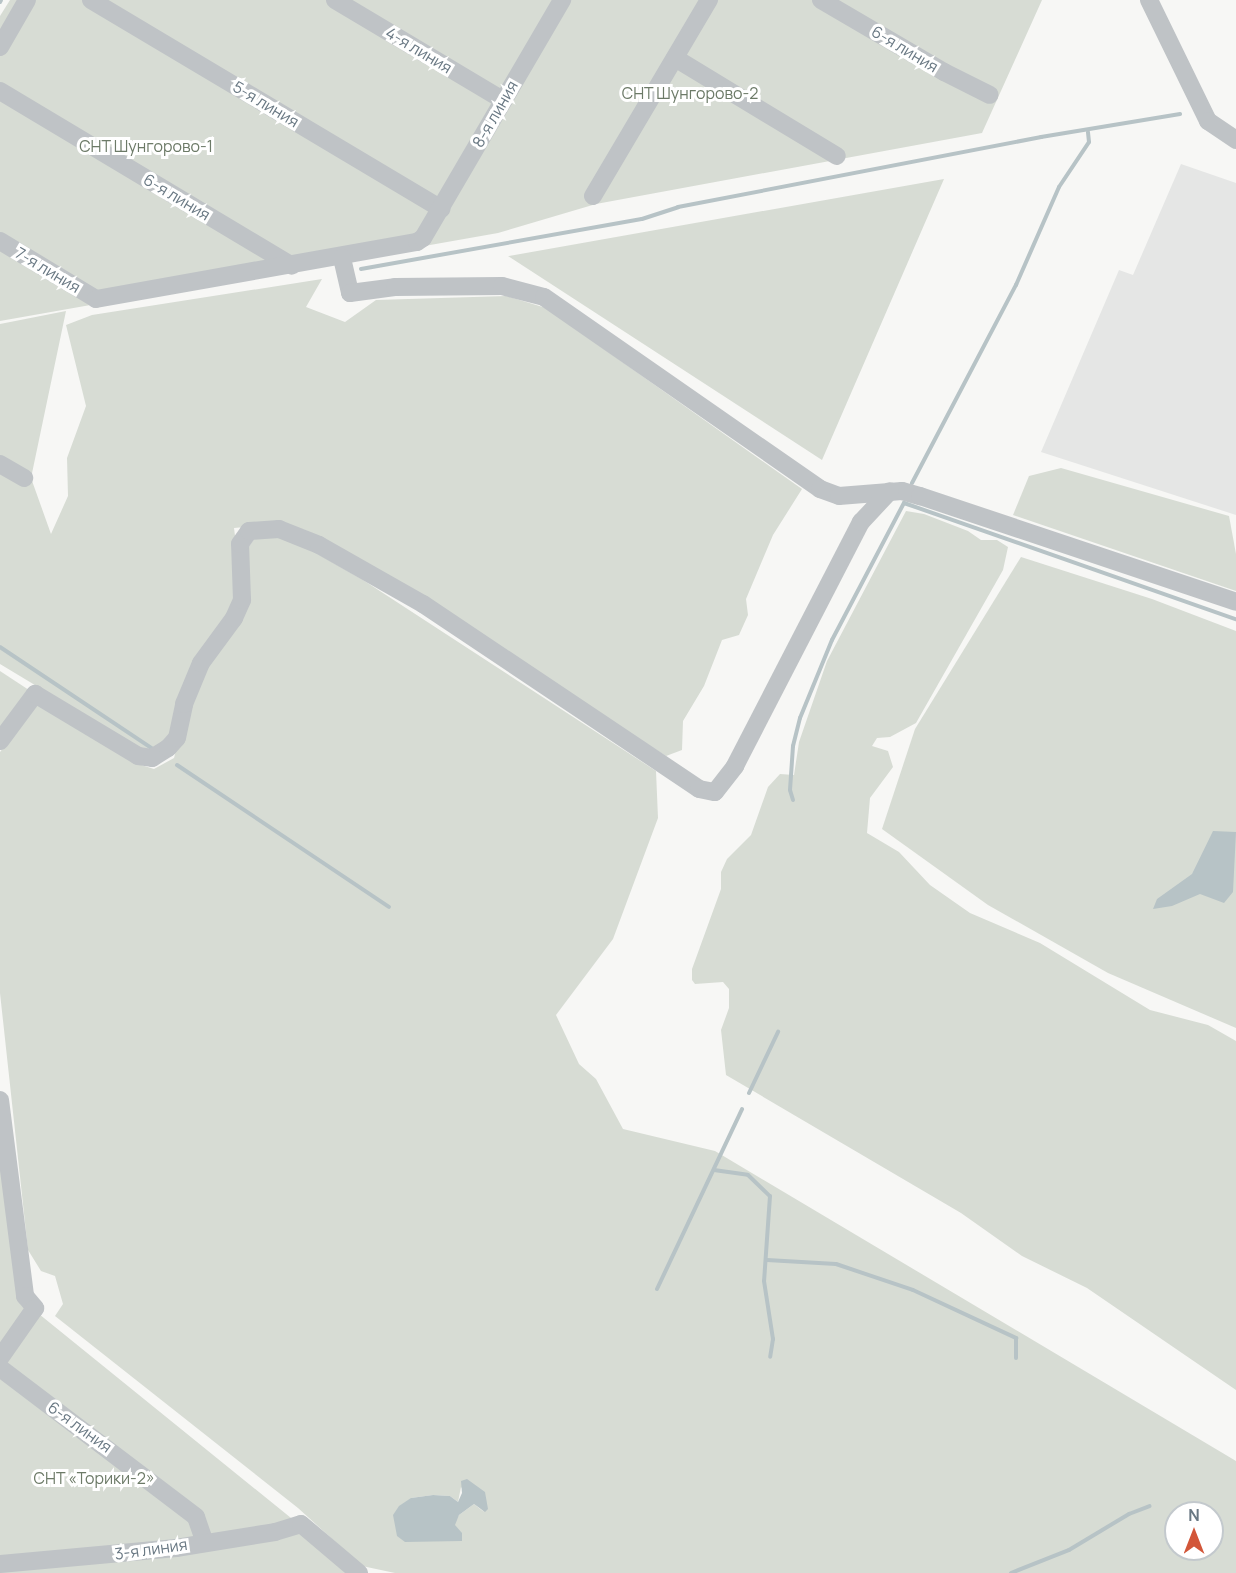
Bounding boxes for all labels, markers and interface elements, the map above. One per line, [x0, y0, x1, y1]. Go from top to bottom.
street label: 6-я линия [868, 22, 942, 76]
street label: 4-я линия [382, 23, 456, 77]
street label: 5-я линия [229, 77, 303, 131]
street label: 8-я линия [468, 77, 522, 151]
park label: СНТ Шунгорово-2 [621, 83, 759, 103]
park label: СНТ Шунгорово-1 [79, 136, 213, 156]
street label: 6-я линия [140, 170, 214, 224]
street label: 7-я линия [12, 243, 84, 297]
street label: 6-я линия [44, 1397, 116, 1457]
park label: СНТ «Торики-2» [33, 1468, 155, 1488]
north arrow [1164, 1501, 1224, 1561]
text: N [1188, 1504, 1200, 1526]
street label: 3-я линия [113, 1534, 189, 1564]

